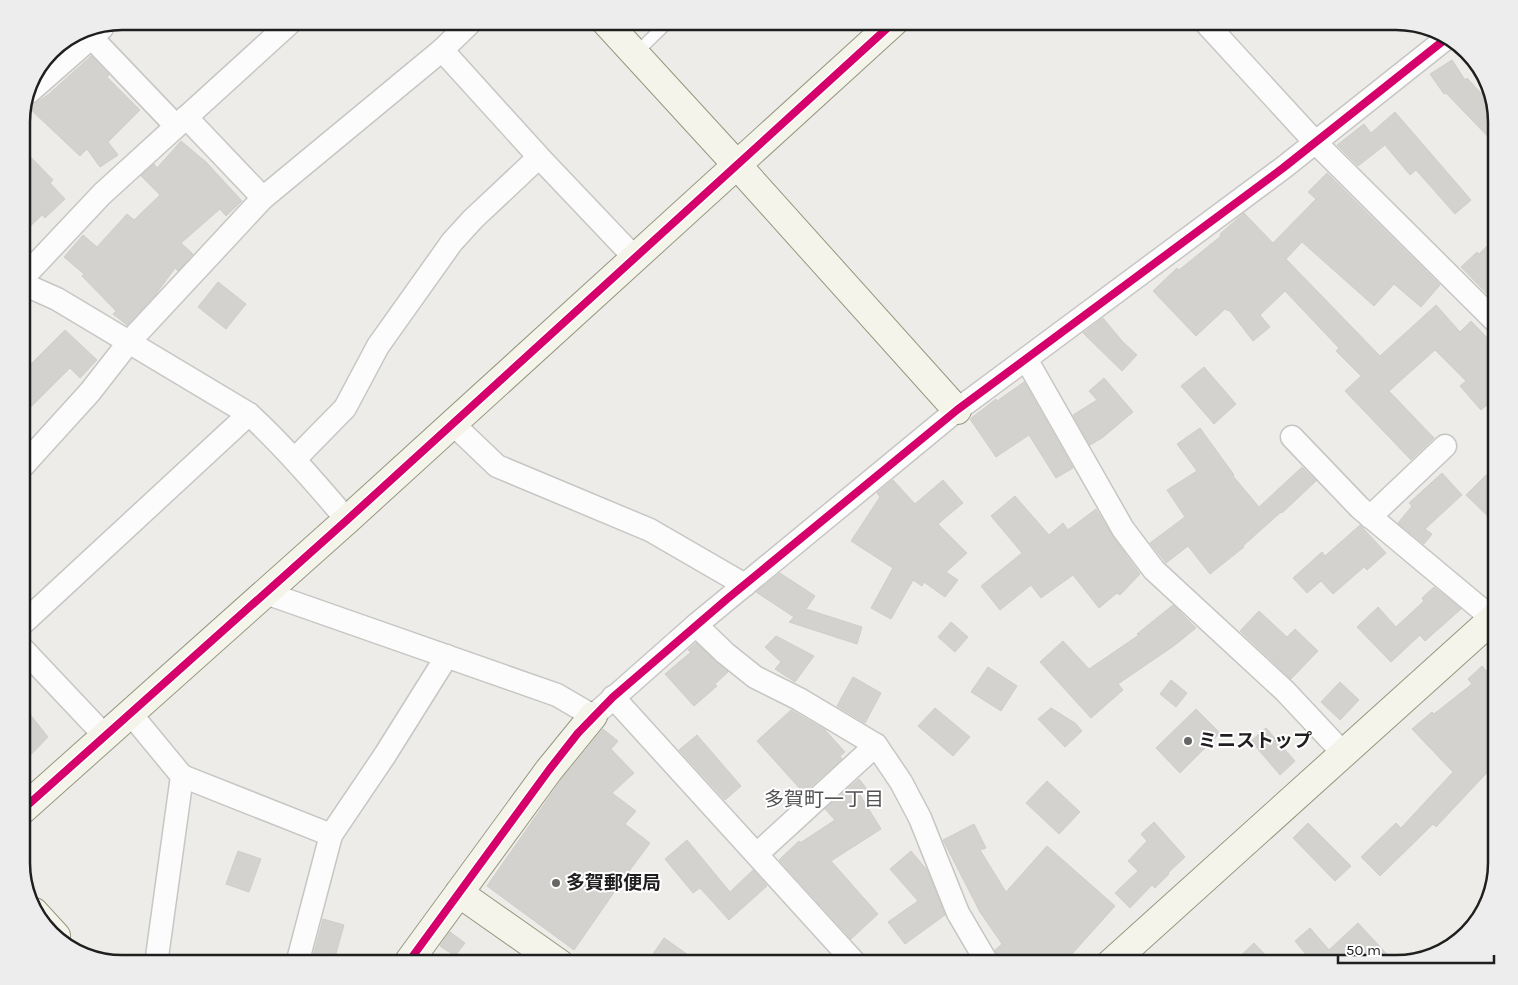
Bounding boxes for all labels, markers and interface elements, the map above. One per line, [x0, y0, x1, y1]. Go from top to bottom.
place label: ミニストップ [1198, 730, 1312, 752]
marker: ミニストップ [1182, 735, 1194, 747]
district label: 多賀町一丁目 [764, 788, 884, 811]
place label: 多賀郵便局 [566, 872, 661, 894]
marker: 多賀郵便局 [550, 877, 562, 889]
scale bar [1338, 932, 1494, 964]
text: 50 m [1346, 941, 1381, 959]

